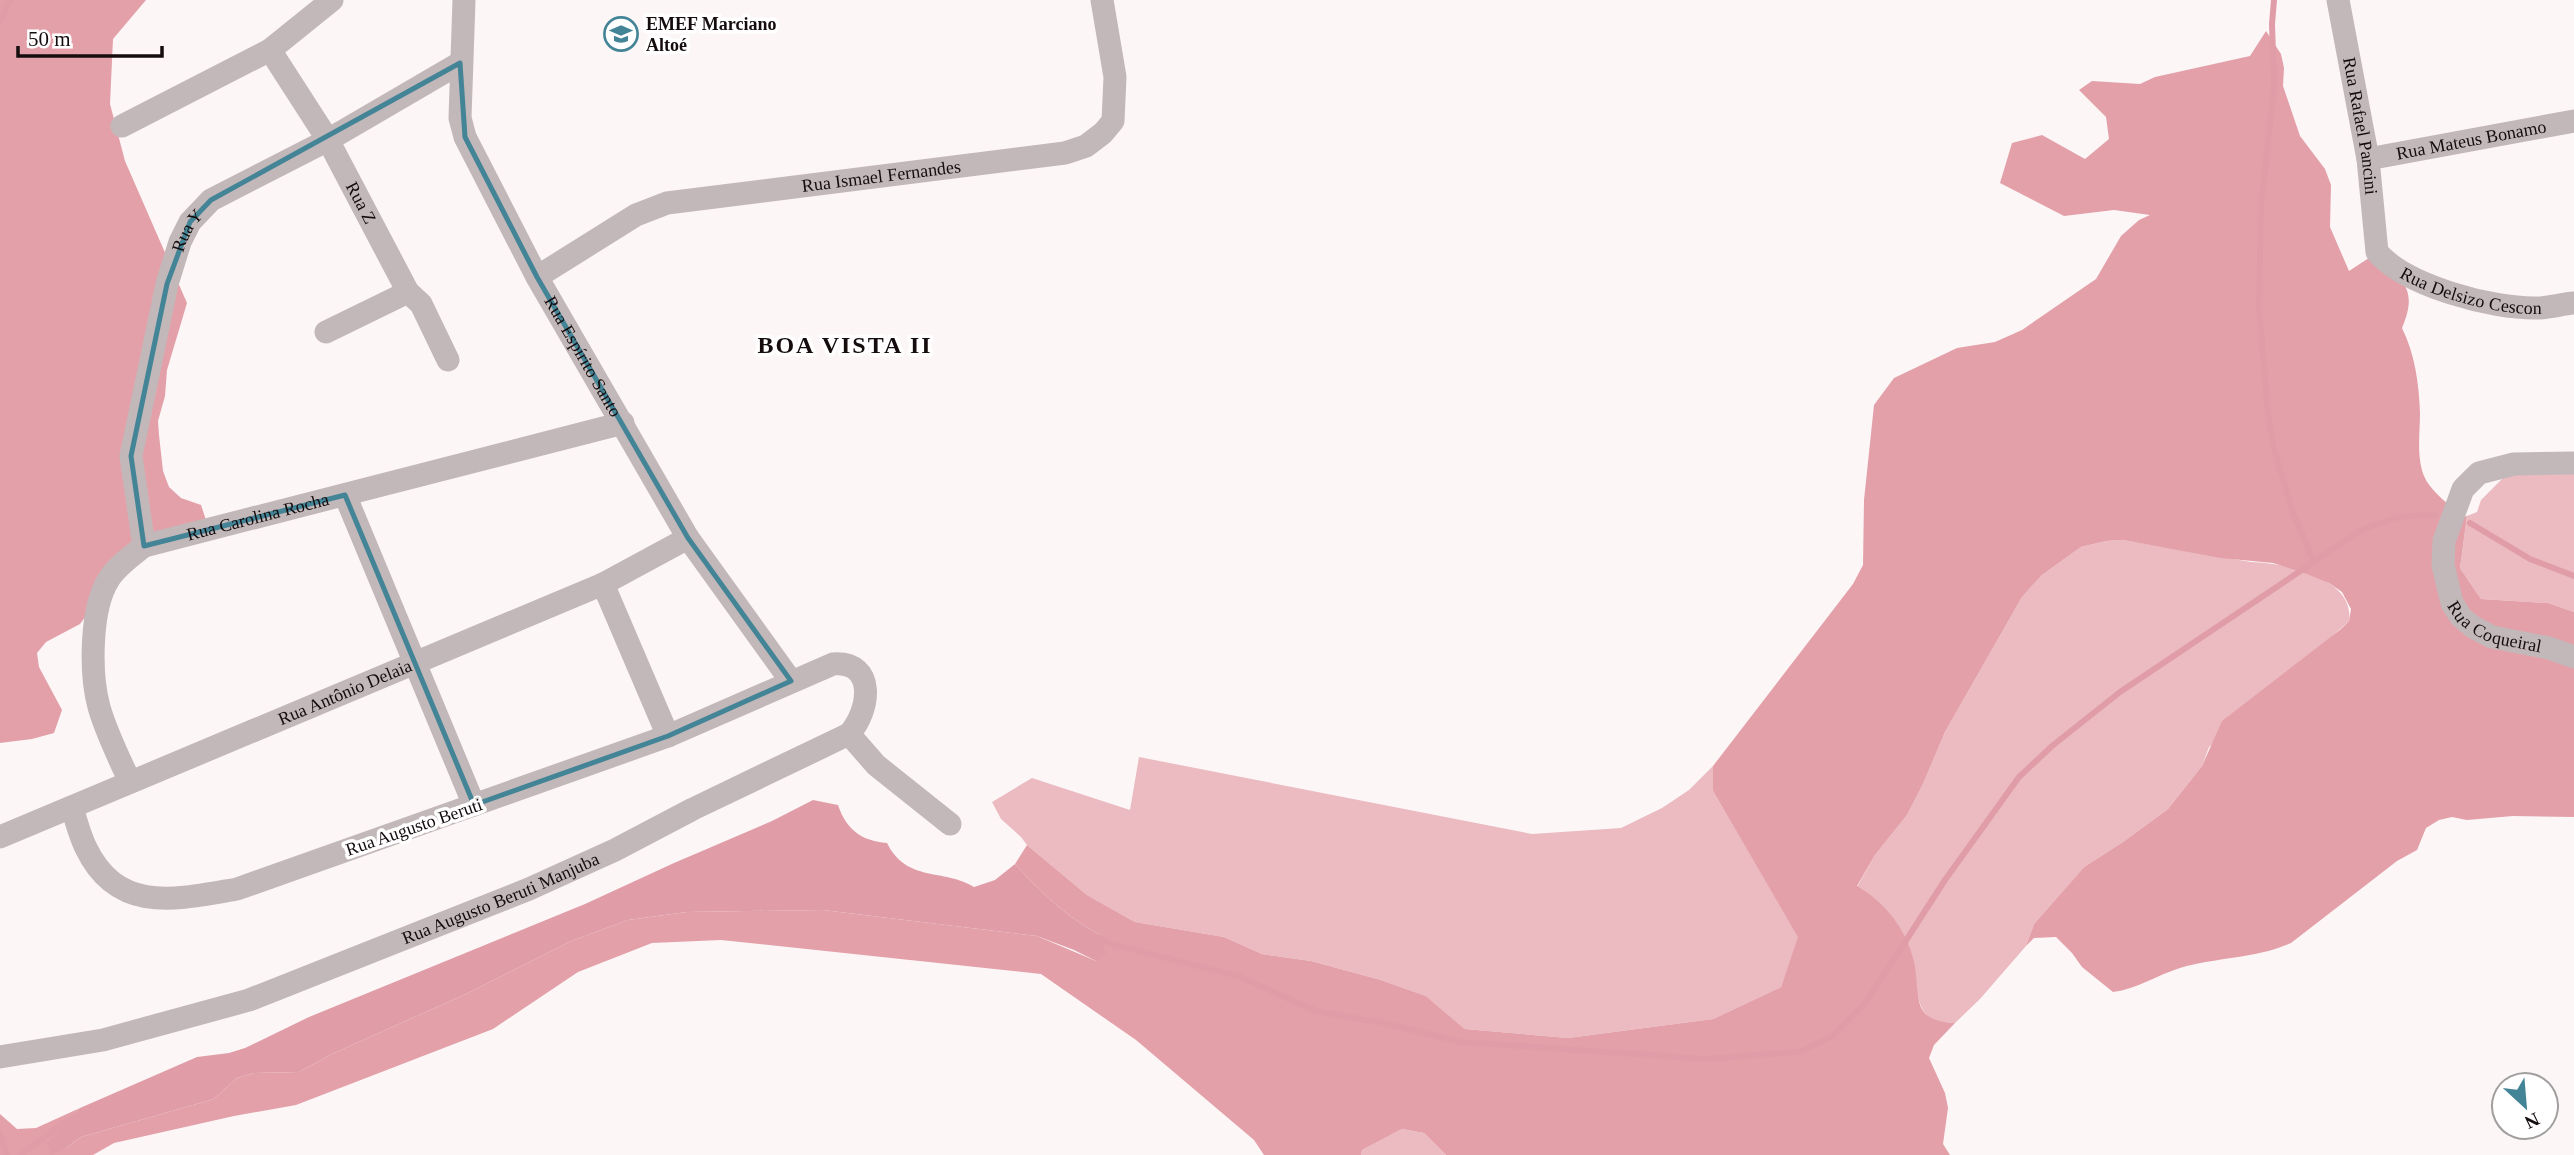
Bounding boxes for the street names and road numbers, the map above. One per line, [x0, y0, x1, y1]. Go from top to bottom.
street label: Rua Rafael Pancini [2339, 56, 2381, 196]
street label: Rua Mateus Bonamo [2395, 116, 2548, 164]
street label: Rua Ismael Fernandes [801, 156, 962, 196]
street label: Rua Z [342, 178, 380, 227]
street label: Rua Y [168, 205, 207, 254]
street label: Rua Delsizo Cescon [2397, 263, 2542, 318]
street label: Rua Espírito Santo [540, 293, 626, 420]
street label: Rua Carolina Rocha [185, 489, 331, 545]
street label: Rua Coqueiral [2443, 597, 2543, 656]
street label: Rua Antônio Delaia [275, 655, 415, 729]
street label: Rua Augusto Beruti [343, 794, 485, 860]
street label: Rua Augusto Beruti Manjuba [399, 849, 602, 948]

